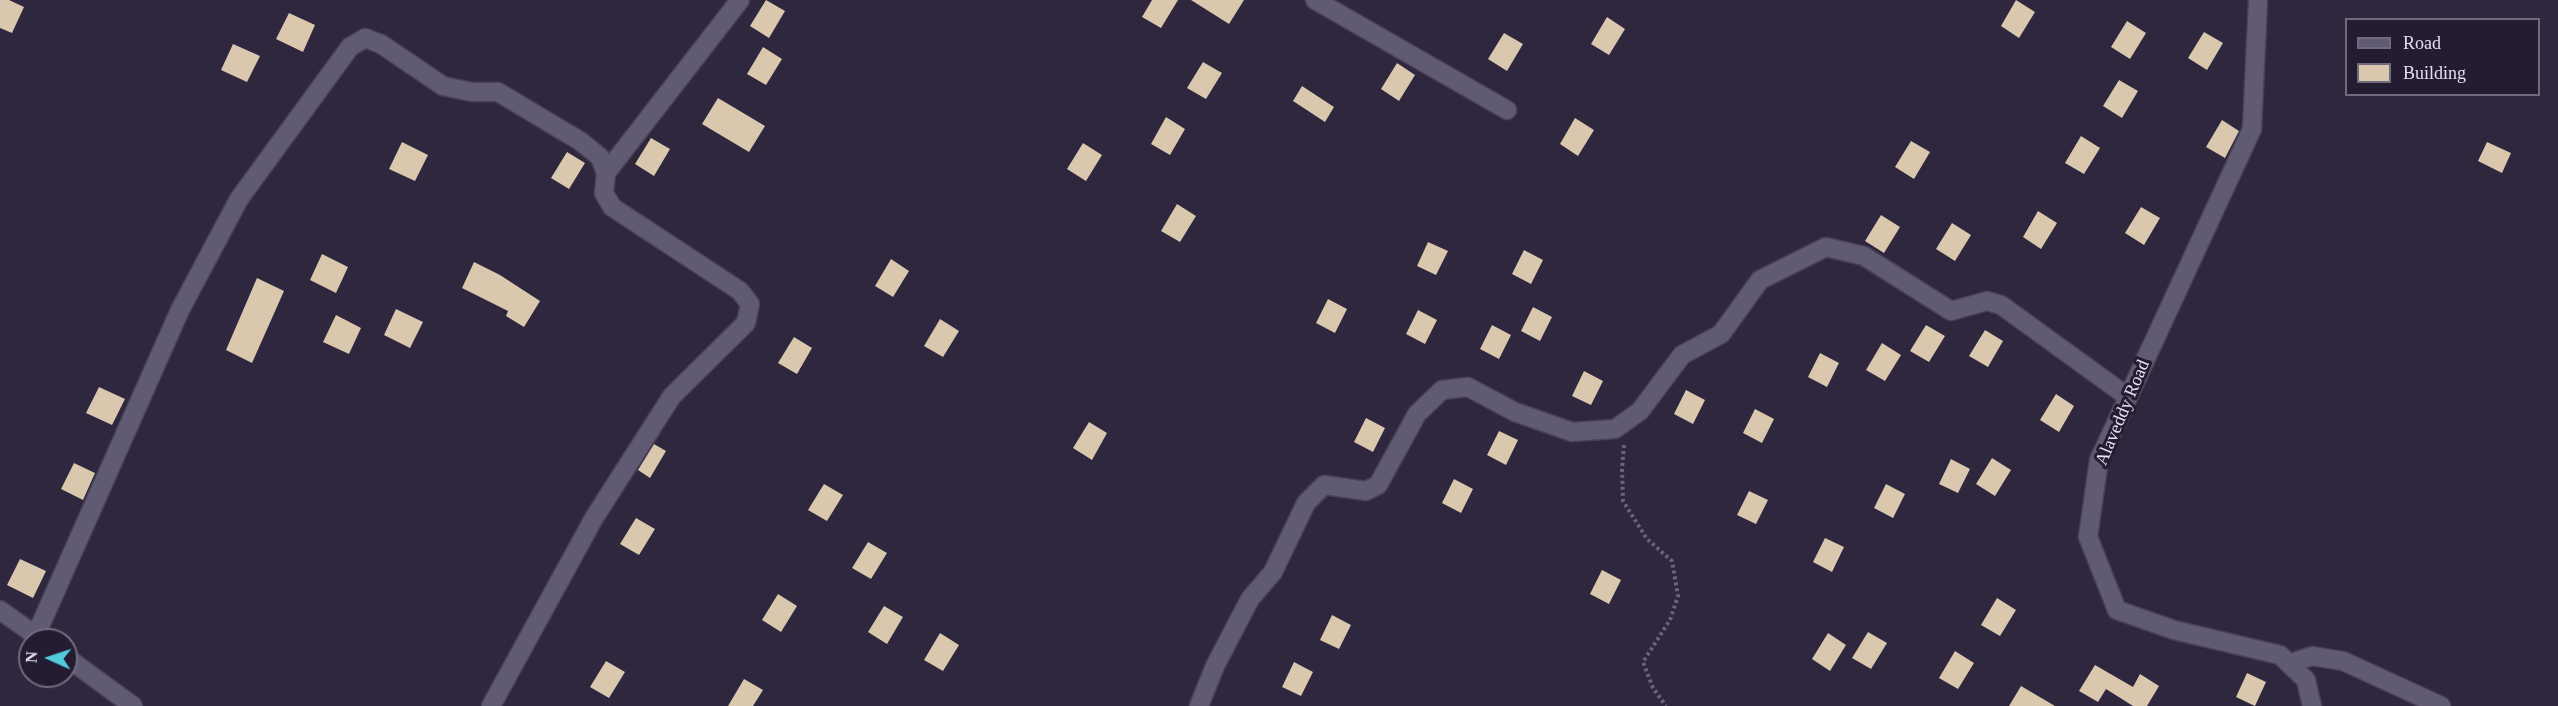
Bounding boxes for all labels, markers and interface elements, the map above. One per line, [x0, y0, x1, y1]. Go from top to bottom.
legend [2345, 18, 2540, 96]
text: Road [2403, 33, 2441, 53]
text: Building [2403, 63, 2466, 83]
street label: Alaveddy Road [2091, 357, 2155, 469]
north arrow [18, 628, 78, 688]
text: N [23, 651, 40, 663]

